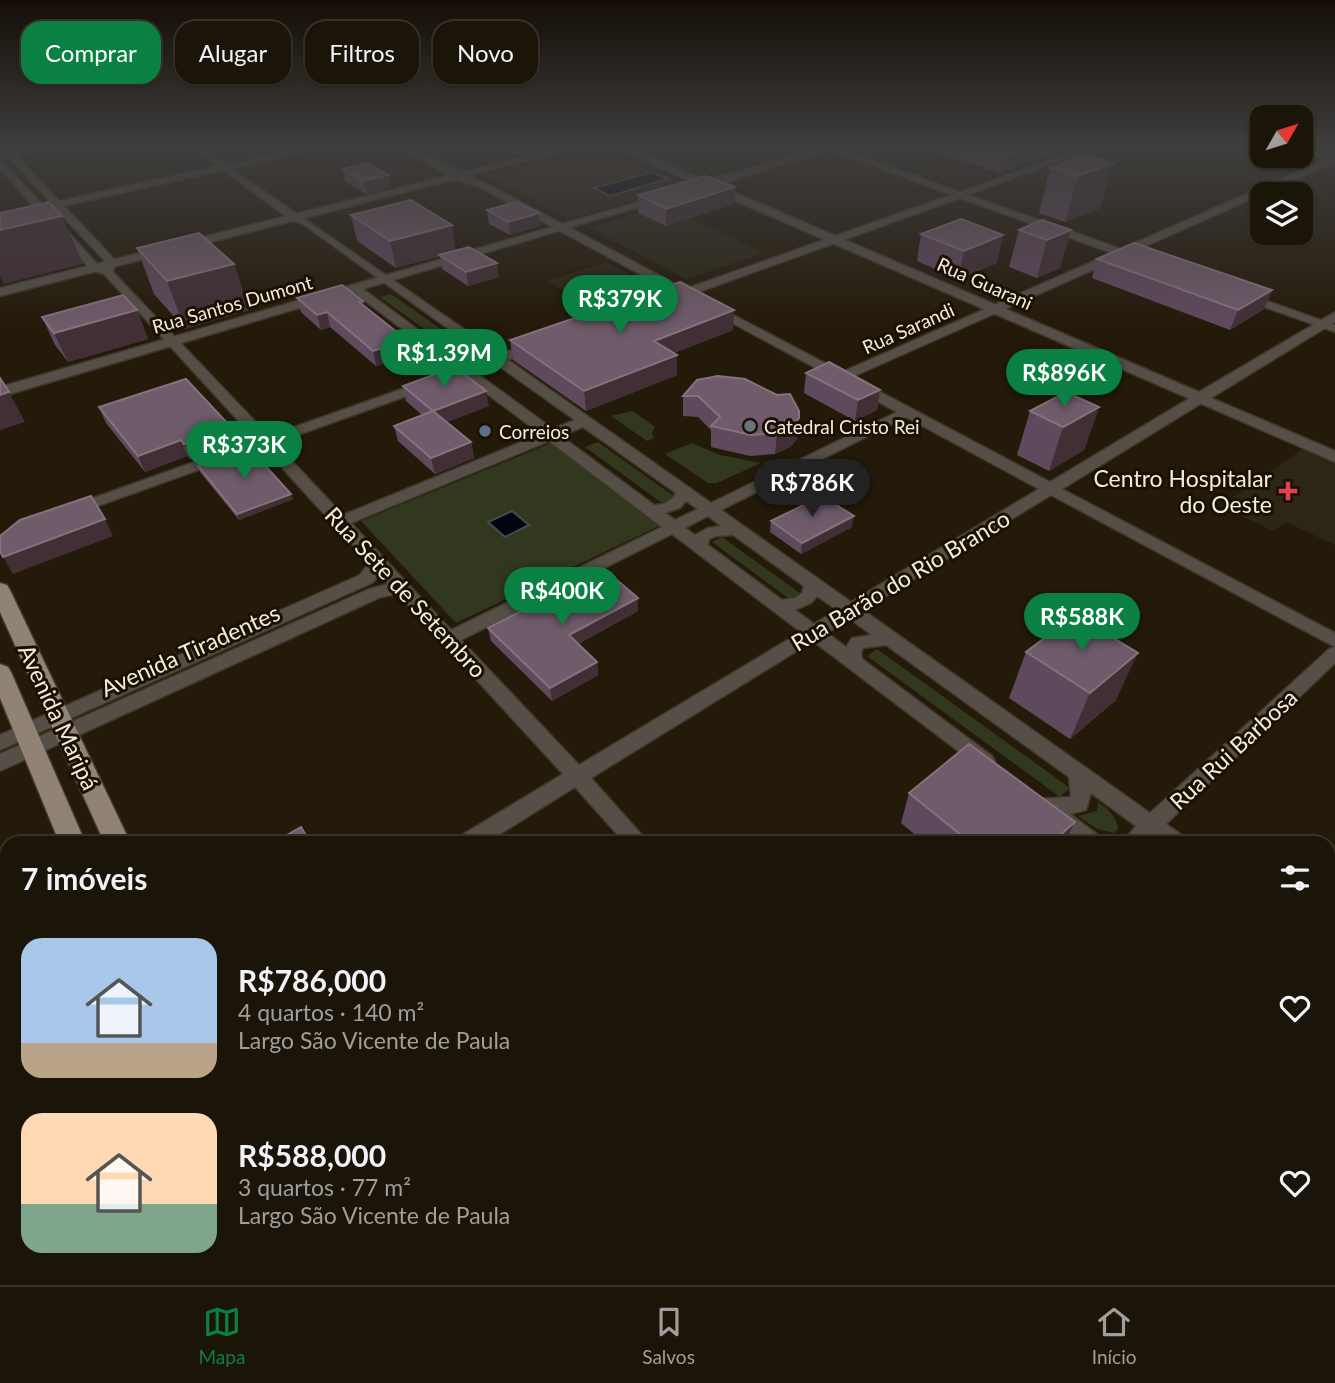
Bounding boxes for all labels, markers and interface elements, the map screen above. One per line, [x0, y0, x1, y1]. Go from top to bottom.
chip: Comprar [21, 21, 161, 84]
chip: Alugar [175, 21, 291, 84]
chip: Filtros [305, 21, 419, 84]
chip: Novo [433, 21, 538, 84]
north arrow [1250, 105, 1312, 168]
map controls [1250, 105, 1313, 245]
button: layers [1250, 182, 1313, 245]
street label: Rua Guarani [934, 252, 1036, 314]
street label: Rua Santos Dumont [149, 270, 315, 338]
pin: R$379K [563, 276, 677, 335]
text: R$379K [578, 284, 662, 312]
street label: Rua Sarandi [859, 298, 957, 358]
pin: R$1.39M [379, 330, 509, 389]
text: R$1.39M [396, 338, 492, 366]
pin: R$896K [1007, 350, 1121, 409]
text: R$896K [1022, 358, 1106, 386]
place label: Catedral Cristo Rei [764, 415, 920, 438]
marker: Catedral Cristo Rei [742, 418, 758, 434]
place label: Correios [499, 420, 569, 443]
pin: R$373K [187, 421, 301, 481]
marker: Correios [477, 423, 493, 439]
text: R$373K [202, 430, 286, 458]
pin: R$786K [755, 460, 869, 519]
place label: Centro Hospitalar do Oeste [1093, 464, 1273, 518]
text: R$786K [770, 468, 854, 496]
marker: Centro Hospitalar do Oeste [1278, 481, 1298, 501]
street label: Rua Sete de Setembro [320, 501, 492, 683]
street label: Rua Barão do Rio Branco [786, 504, 1014, 656]
pin: R$400K [505, 568, 619, 627]
text: R$400K [520, 576, 604, 604]
pin: R$588K [1025, 594, 1139, 653]
street label: Avenida Tiradentes [96, 598, 284, 702]
text: R$588K [1040, 602, 1124, 630]
street label: Avenida Maripá [13, 640, 105, 794]
street label: Rua Rui Barbosa [1163, 683, 1303, 815]
icon: filters [1276, 859, 1314, 897]
text: 7 imóveis [21, 860, 147, 896]
text: R$786,000 [238, 962, 386, 998]
icon: home [77, 966, 161, 1050]
icon: heart [1276, 989, 1314, 1027]
text: 4 quartos · 140 m² [238, 998, 424, 1026]
text: Largo São Vicente de Paula [238, 1026, 510, 1054]
text: R$588,000 [238, 1137, 386, 1173]
icon: home [77, 1141, 161, 1225]
icon: heart [1276, 1164, 1314, 1202]
text: 3 quartos · 77 m² [238, 1173, 411, 1201]
text: Largo São Vicente de Paula [238, 1201, 510, 1229]
tab: Mapa [198, 1303, 245, 1368]
tab: Salvos [642, 1303, 695, 1368]
tab: Início [1092, 1303, 1137, 1368]

